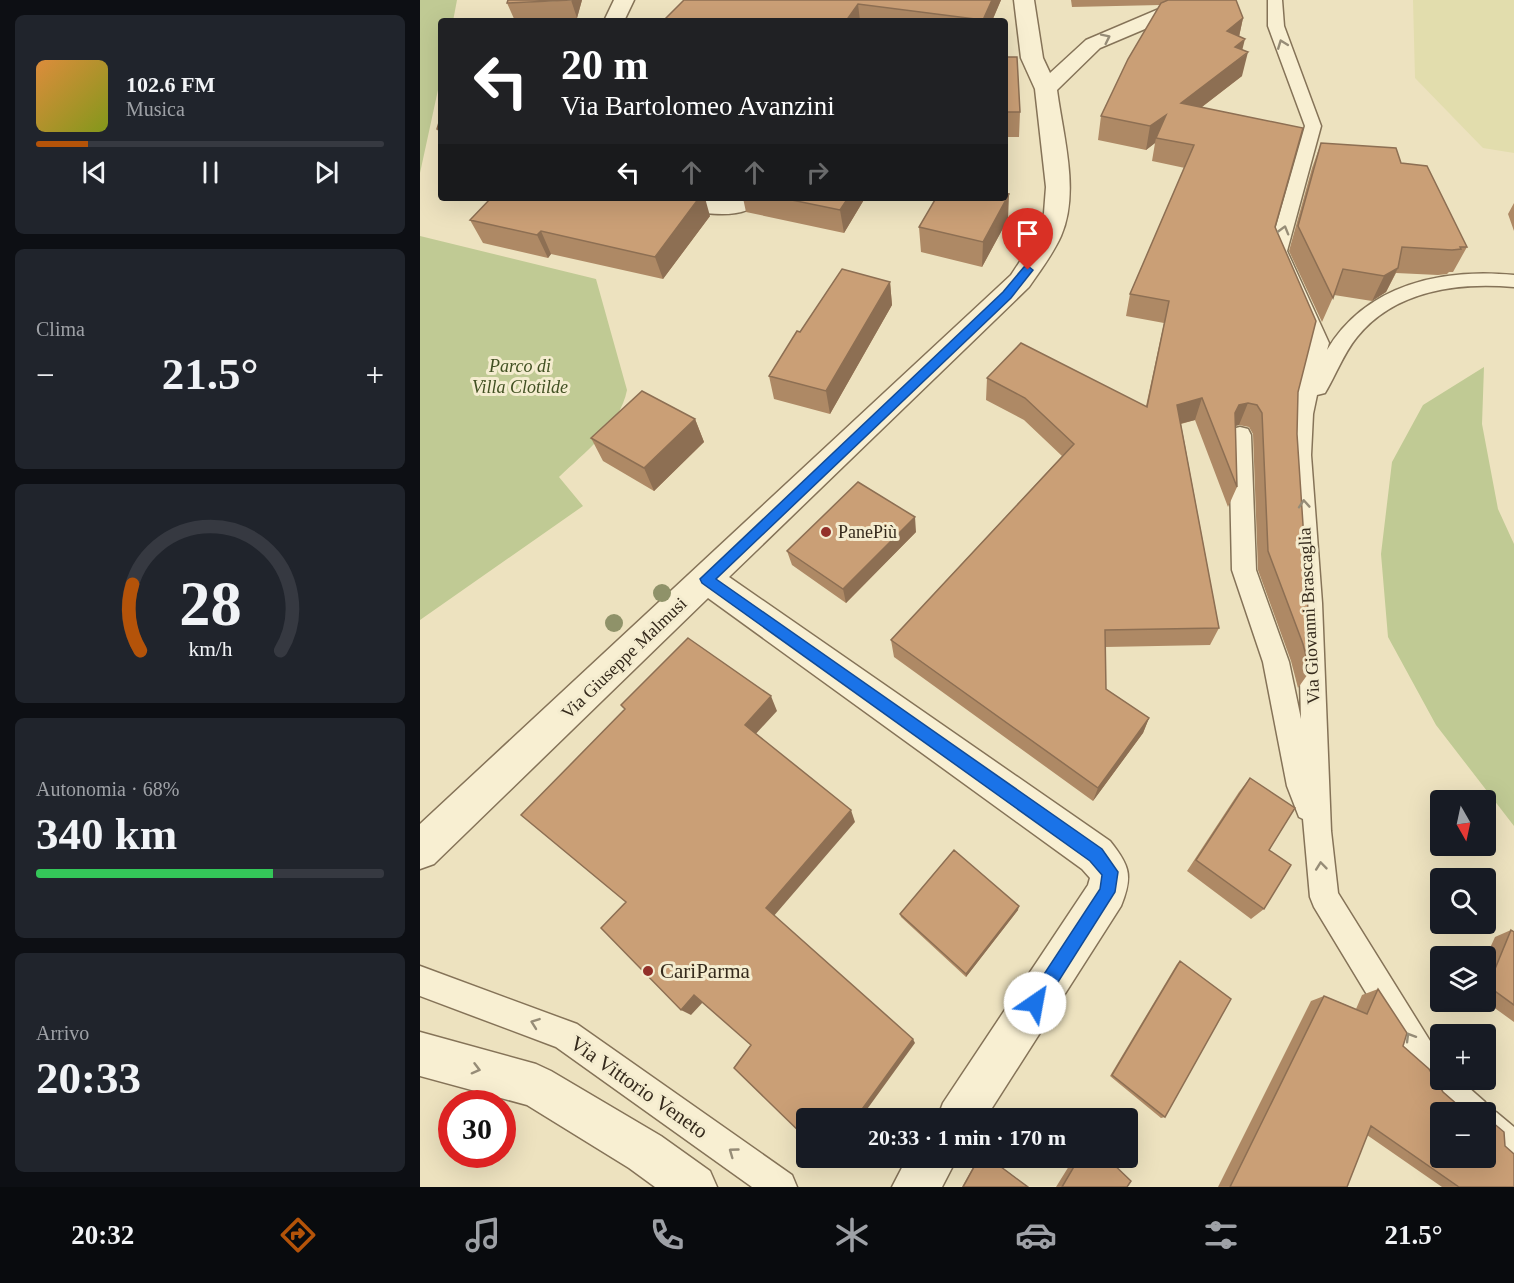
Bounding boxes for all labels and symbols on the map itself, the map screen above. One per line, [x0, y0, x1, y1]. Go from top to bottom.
one-way arrow [1099, 34, 1110, 45]
one-way arrow [1277, 40, 1290, 50]
pin [1002, 208, 1053, 270]
one-way arrow [1277, 225, 1289, 235]
park label: Parco di Villa Clotilde [472, 356, 568, 397]
one-way arrow [1297, 499, 1310, 508]
place label: PanePiù [838, 522, 897, 542]
marker: PanePiù [819, 525, 833, 539]
street label: Via Giovanni Brascaglia [1294, 527, 1324, 705]
street label: Via Giuseppe Malmusi [557, 593, 691, 723]
north arrow [1430, 790, 1496, 856]
one-way arrow [1315, 862, 1328, 871]
place label: CariParma [660, 959, 750, 983]
marker: CariParma [641, 964, 655, 978]
position arrow [1003, 971, 1067, 1035]
one-way arrow [530, 1018, 541, 1031]
street label: Via Vittorio Veneto [566, 1031, 712, 1143]
one-way arrow [1406, 1033, 1417, 1043]
one-way arrow [471, 1062, 481, 1075]
speed limit sign: 30 [438, 1090, 516, 1168]
one-way arrow [728, 1149, 739, 1160]

